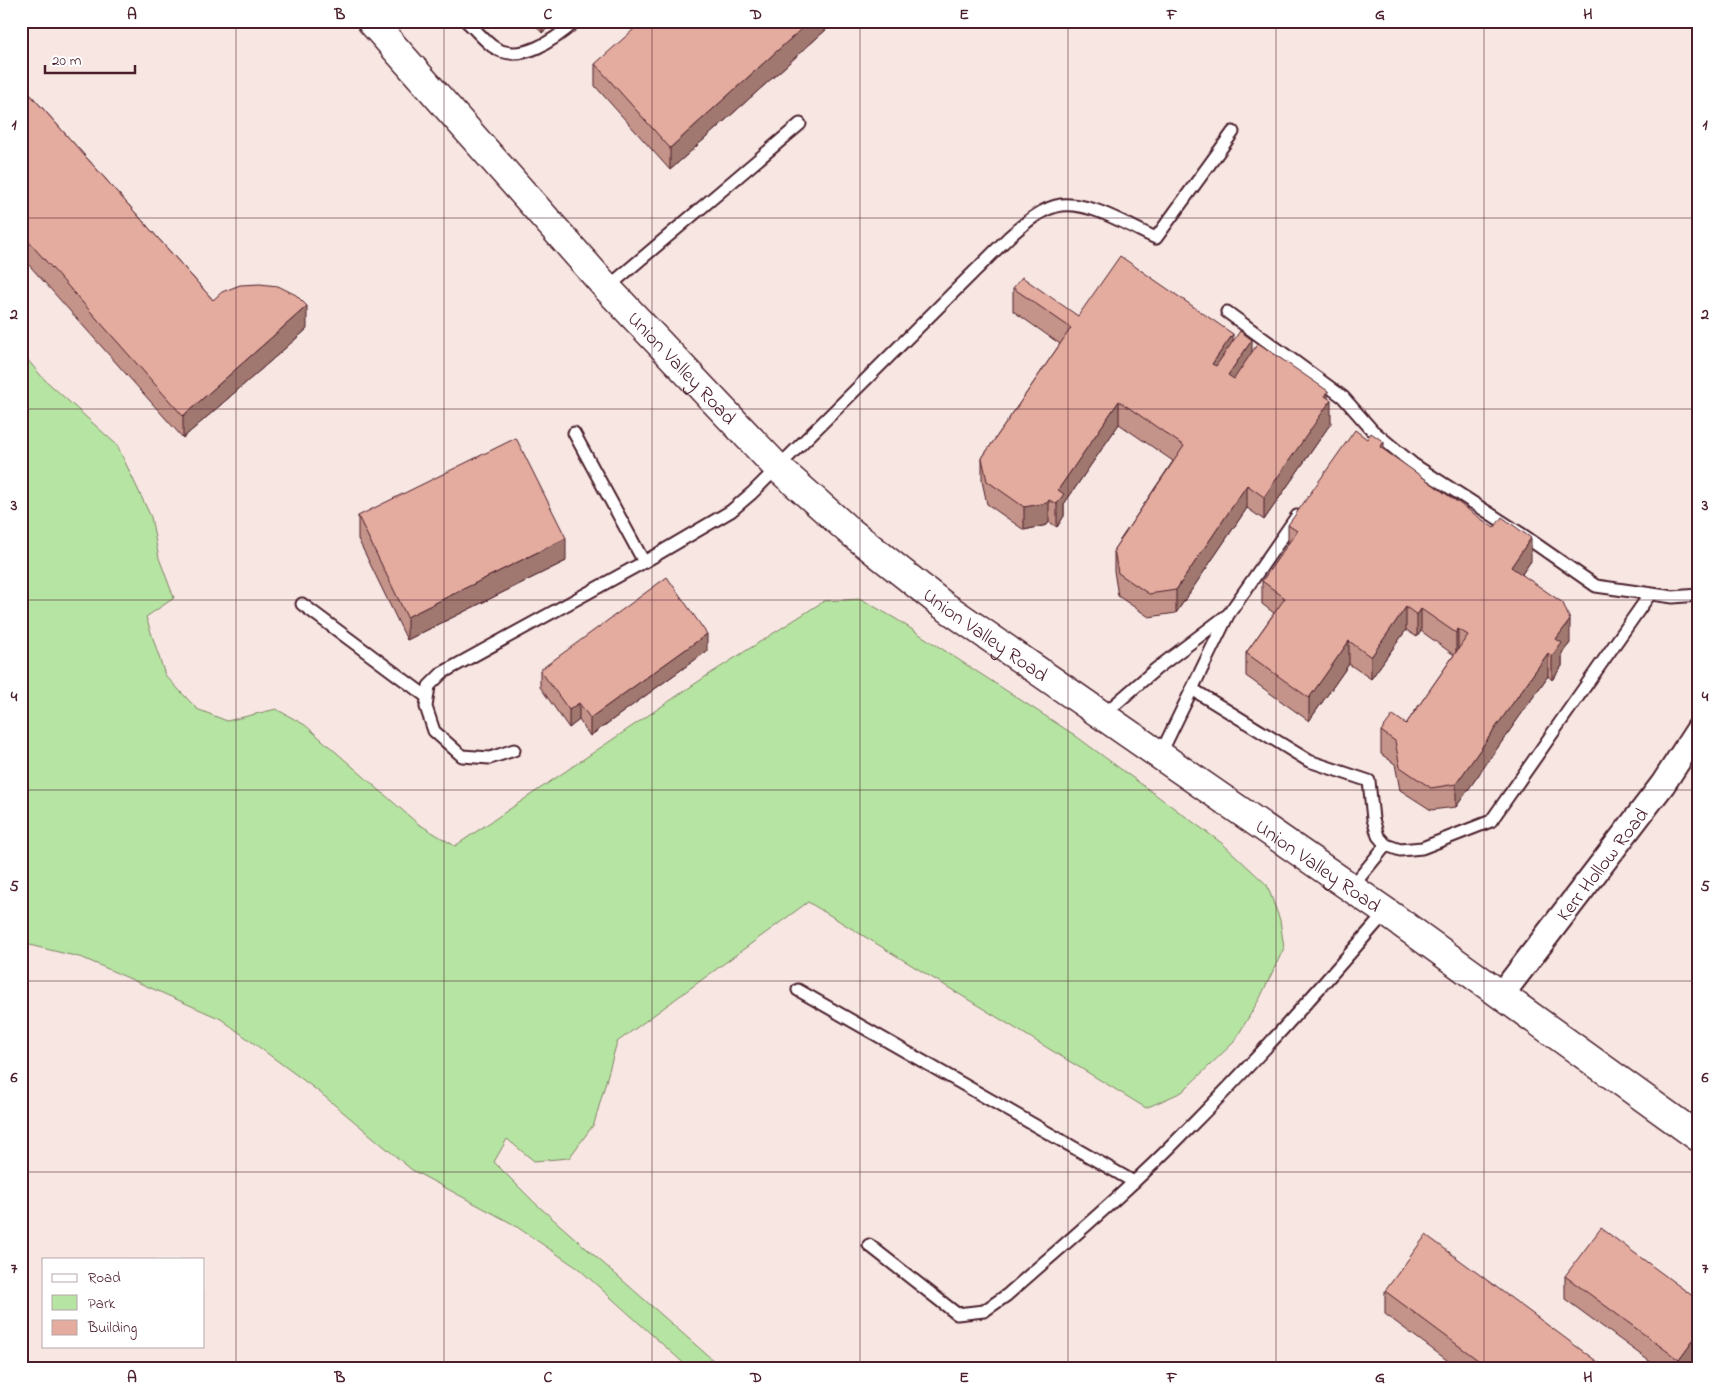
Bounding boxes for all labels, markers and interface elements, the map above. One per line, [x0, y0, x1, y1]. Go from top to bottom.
text: A [127, 3, 137, 27]
text: B [334, 3, 346, 27]
text: C [544, 3, 553, 27]
text: D [749, 3, 762, 27]
text: E [959, 3, 969, 27]
text: F [1166, 3, 1178, 27]
text: G [1375, 3, 1385, 27]
text: H [1583, 3, 1593, 27]
scale bar [45, 42, 135, 74]
text: 20 m [52, 50, 82, 72]
text: 1 [11, 113, 17, 137]
text: 1 [1702, 113, 1708, 137]
text: 2 [9, 303, 18, 327]
text: 2 [1700, 303, 1709, 327]
street label: Union Valley Road [620, 306, 742, 433]
text: 3 [10, 494, 18, 518]
text: 3 [1701, 494, 1709, 518]
street label: Union Valley Road [915, 582, 1053, 690]
text: 4 [10, 685, 18, 709]
text: 4 [1701, 685, 1709, 709]
street label: Kerr Hollow Road [1551, 802, 1657, 928]
street label: Union Valley Road [1248, 813, 1386, 921]
text: 5 [9, 875, 19, 899]
text: 5 [1700, 875, 1710, 899]
text: 6 [9, 1066, 18, 1090]
text: 6 [1700, 1066, 1709, 1090]
text: 7 [11, 1257, 18, 1281]
text: 7 [1702, 1257, 1709, 1281]
legend [42, 1258, 205, 1348]
text: Road [88, 1267, 121, 1289]
text: Park [88, 1293, 116, 1315]
text: Building [87, 1317, 137, 1340]
text: A [127, 1366, 137, 1390]
text: B [334, 1366, 346, 1390]
text: C [544, 1366, 553, 1390]
text: D [749, 1366, 762, 1390]
text: E [959, 1366, 969, 1390]
text: F [1166, 1366, 1178, 1390]
text: G [1375, 1366, 1385, 1390]
text: H [1583, 1366, 1593, 1390]

